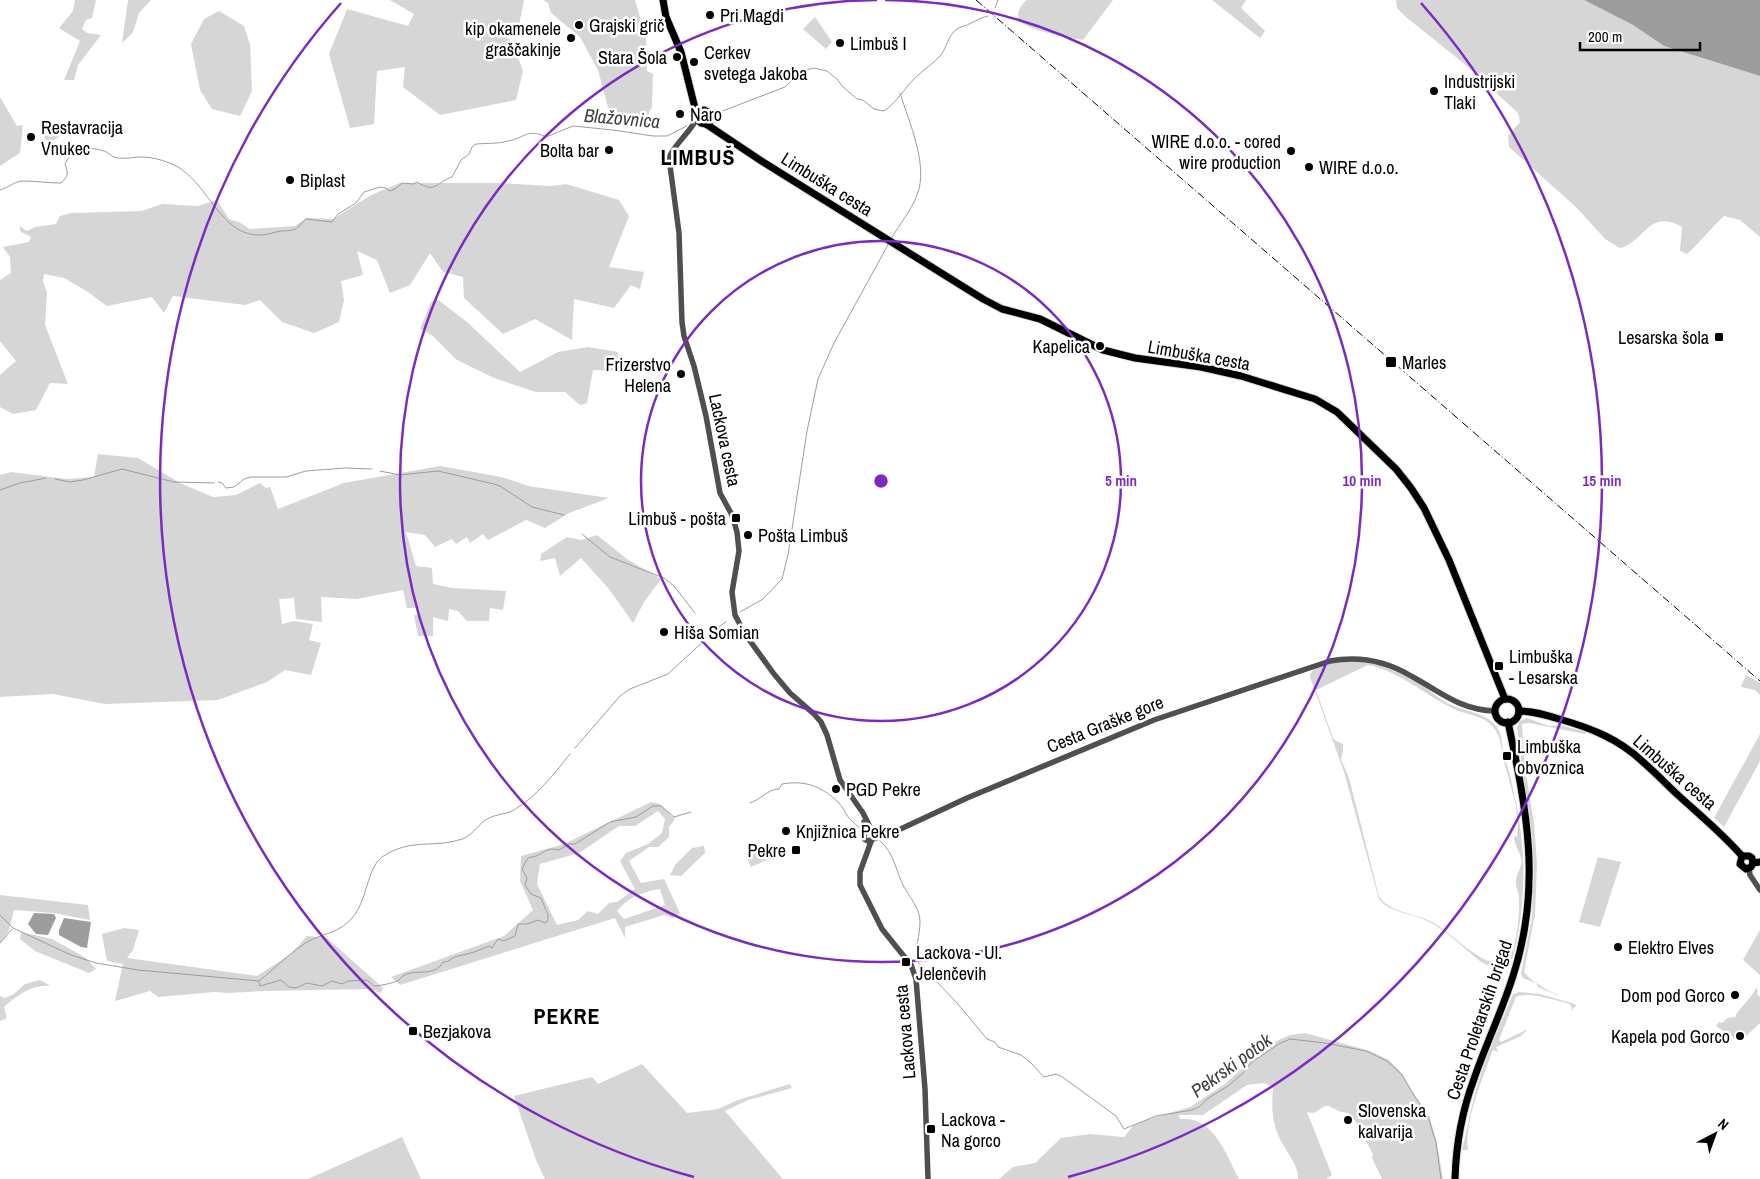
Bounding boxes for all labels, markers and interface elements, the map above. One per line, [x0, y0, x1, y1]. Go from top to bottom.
place label: Pri Magdi [720, 3, 784, 28]
marker: Pri Magdi [704, 9, 716, 21]
place label: Grajski grič [589, 13, 664, 38]
place label: kip okamenele graščakinje [465, 16, 561, 62]
marker: Grajski grič [573, 19, 585, 31]
scale bar [1580, 20, 1700, 52]
text: 200 m [1588, 26, 1622, 47]
place label: Limbuš I [850, 31, 907, 56]
marker: kip okamenele graščakinje [565, 32, 577, 44]
marker: Limbuš I [834, 37, 846, 49]
place label: Cerkev svetega Jakoba [704, 40, 807, 86]
place label: Stara Šola [598, 45, 667, 70]
marker: Stara Šola [671, 51, 683, 63]
marker: Cerkev svetega Jakoba [688, 56, 700, 68]
place label: Industrijski Tlaki [1444, 69, 1515, 115]
marker: Industrijski Tlaki [1428, 85, 1440, 97]
water label: Blažovnica [583, 102, 661, 134]
place label: Naro [690, 102, 722, 127]
marker: Naro [674, 108, 686, 120]
place label: Restavracija Vnukec [41, 115, 123, 161]
place label: WIRE d.o.o. - cored wire production [1151, 129, 1281, 175]
marker: Restavracija Vnukec [25, 131, 37, 143]
place label: Bolta bar [540, 138, 599, 163]
district label: LIMBUŠ [660, 142, 736, 172]
marker: Bolta bar [603, 144, 615, 156]
marker: WIRE d.o.o. - cored wire production [1285, 145, 1297, 157]
street label: Limbuška cesta [777, 146, 877, 222]
place label: WIRE d.o.o. [1319, 155, 1399, 180]
marker: WIRE d.o.o. [1303, 161, 1315, 173]
place label: Biplast [300, 168, 345, 193]
marker: Biplast [284, 174, 296, 186]
place label: Lesarska šola [1618, 325, 1709, 350]
marker: Lesarska šola [1713, 331, 1725, 343]
place label: Kapelica [1033, 334, 1090, 359]
street label: Limbuška cesta [1146, 334, 1252, 376]
marker: Kapelica [1094, 340, 1106, 352]
place label: Marles [1402, 350, 1446, 375]
place label: Frizerstvo Helena [605, 352, 671, 398]
marker: Marles [1384, 355, 1398, 369]
marker: Frizerstvo Helena [675, 368, 687, 380]
street label: Lackova cesta [703, 391, 747, 489]
text: 5 min [1105, 470, 1137, 491]
text: 10 min [1343, 470, 1381, 491]
text: 15 min [1583, 470, 1621, 491]
centre of rings [872, 472, 890, 490]
place label: Limbuš - pošta [628, 506, 726, 531]
marker: Limbuš - pošta [730, 512, 742, 524]
place label: Pošta Limbuš [758, 523, 848, 548]
marker: Pošta Limbuš [742, 529, 754, 541]
place label: Hiša Somian [674, 620, 759, 645]
marker: Hiša Somian [658, 626, 670, 638]
place label: Limbuška - Lesarska [1509, 644, 1578, 690]
marker: Limbuška - Lesarska [1493, 660, 1505, 672]
street label: Cesta Graške gore [1043, 689, 1167, 759]
street label: Limbuška cesta [1628, 729, 1722, 815]
place label: Limbuška obvoznica [1517, 734, 1584, 780]
marker: Limbuška obvoznica [1501, 750, 1513, 762]
place label: PGD Pekre [846, 777, 921, 802]
marker: PGD Pekre [830, 783, 842, 795]
place label: Knjižnica Pekre [796, 819, 899, 844]
marker: Knjižnica Pekre [780, 825, 792, 837]
place label: Pekre [747, 838, 786, 863]
marker: Pekre [790, 844, 802, 856]
place label: Elektro Elves [1628, 935, 1714, 960]
street label: Cesta Proletarskih brigad [1440, 937, 1518, 1103]
place label: Lackova - Ul. Jelenčevih [916, 940, 1002, 986]
marker: Elektro Elves [1612, 941, 1624, 953]
marker: Lackova - Ul. Jelenčevih [900, 956, 912, 968]
place label: Dom pod Gorco [1621, 983, 1725, 1008]
street label: Lackova cesta [888, 984, 922, 1080]
marker: Dom pod Gorco [1729, 989, 1741, 1001]
district label: PEKRE [533, 1001, 601, 1031]
place label: Bezjakova [423, 1019, 491, 1044]
place label: Kapela pod Gorco [1611, 1024, 1730, 1049]
marker: Bezjakova [407, 1025, 419, 1037]
water label: Pekrski potok [1185, 1026, 1278, 1103]
marker: Kapela pod Gorco [1734, 1030, 1746, 1042]
place label: Slovenska kalvarija [1358, 1098, 1426, 1144]
place label: Lackova - Na gorco [941, 1107, 1005, 1153]
north arrow [1690, 1109, 1740, 1159]
marker: Slovenska kalvarija [1342, 1114, 1354, 1126]
text: N [1714, 1115, 1733, 1134]
marker: Lackova - Na gorco [925, 1123, 937, 1135]

